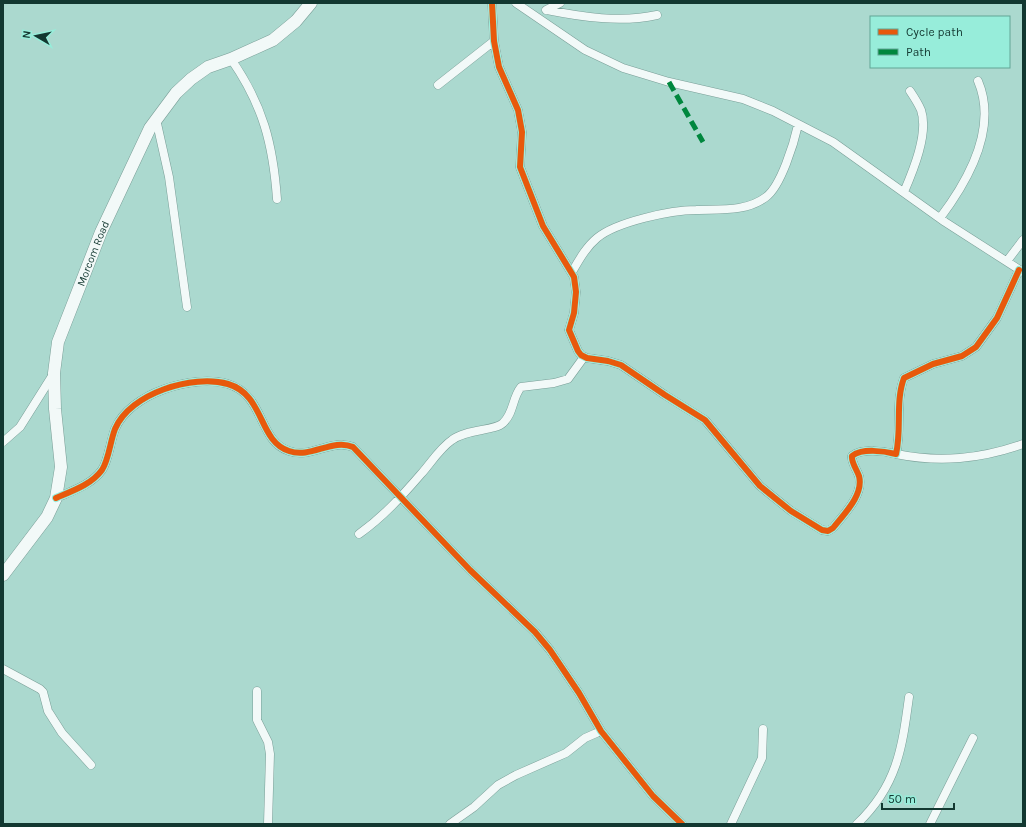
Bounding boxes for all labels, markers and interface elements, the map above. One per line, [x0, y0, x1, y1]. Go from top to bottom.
north arrow [16, 16, 56, 56]
legend [870, 16, 1010, 68]
text: Cycle path [906, 25, 963, 39]
text: N [20, 30, 34, 39]
text: Path [906, 45, 931, 59]
street label: Morcom Road [74, 219, 112, 288]
scale bar [882, 785, 954, 811]
text: 50 m [888, 792, 916, 806]

